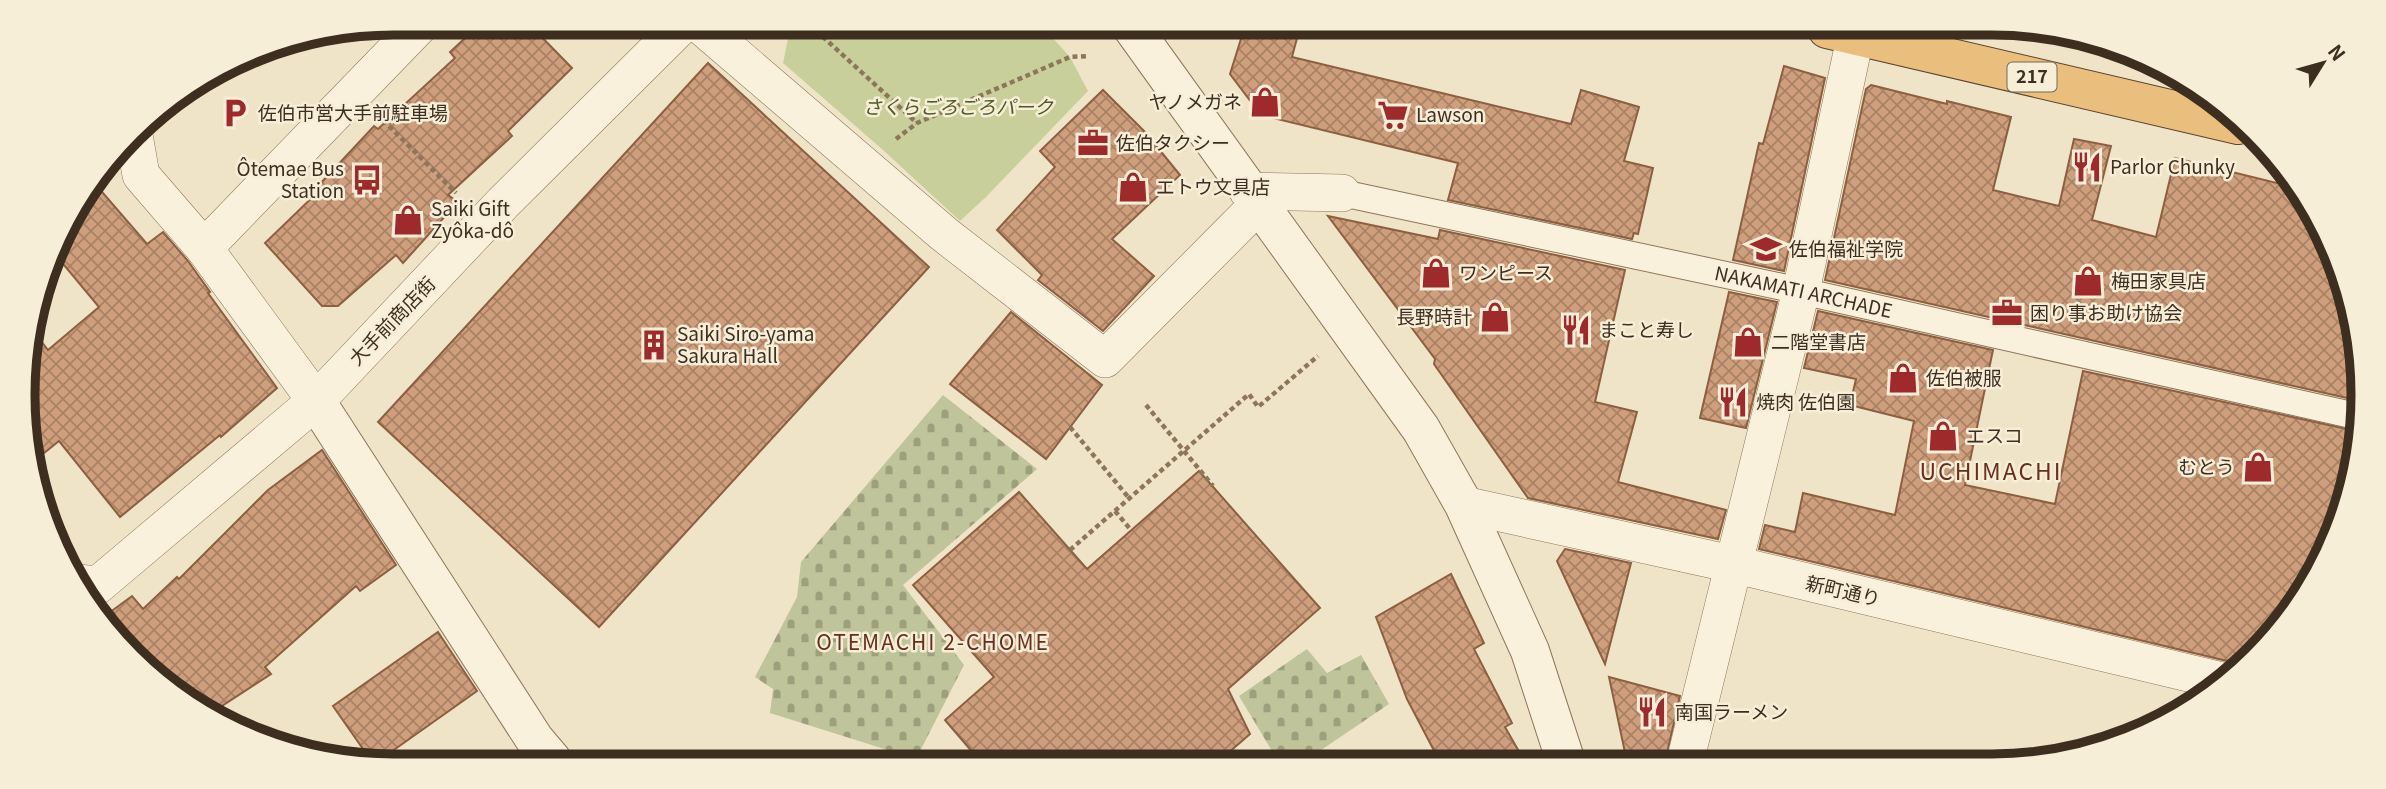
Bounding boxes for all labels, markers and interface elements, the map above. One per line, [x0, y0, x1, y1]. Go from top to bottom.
north arrow [2288, 28, 2358, 98]
text: N [2323, 38, 2353, 66]
road number: 217 [2008, 62, 2056, 92]
shop icon: ヤノメガネ [1248, 85, 1282, 119]
place label: ヤノメガネ [1149, 87, 1242, 114]
park label: さくらごろごろパーク [863, 92, 1054, 119]
parking icon: 佐伯市営大手前駐車場 [218, 96, 252, 130]
place label: 佐伯市営大手前駐車場 [258, 98, 448, 125]
supermarket icon: Lawson [1376, 98, 1410, 132]
place label: Lawson [1416, 100, 1484, 127]
office icon: 佐伯タクシー [1076, 126, 1110, 160]
place label: 佐伯タクシー [1116, 128, 1230, 155]
restaurant icon: Parlor Chunky [2070, 150, 2104, 184]
place label: Parlor Chunky [2110, 152, 2235, 179]
place label: Ôtemae Bus Station [237, 154, 344, 203]
bus stop icon: Ôtemae Bus Station [350, 163, 384, 197]
shop icon: エトウ文具店 [1116, 170, 1150, 204]
place label: エトウ文具店 [1156, 172, 1270, 199]
place label: Saiki Gift Zyôka-dô [431, 194, 514, 243]
shop icon: Saiki Gift Zyôka-dô [391, 203, 425, 237]
school or university icon: 佐伯福祉学院 [1749, 232, 1783, 266]
place label: 佐伯福祉学院 [1789, 234, 1903, 261]
shop icon: ワンピース [1419, 256, 1453, 290]
place label: ワンピース [1459, 258, 1553, 285]
street label: NAKAMATI ARCHADE [1712, 258, 1895, 323]
shop icon: 梅田家具店 [2071, 264, 2105, 298]
place label: 梅田家具店 [2111, 266, 2206, 293]
street label: 大手前商店街 [342, 270, 440, 370]
office icon: 困り事お助け協会 [1990, 296, 2024, 330]
place label: 困り事お助け協会 [2030, 298, 2182, 325]
shop icon: 長野時計 [1478, 300, 1512, 334]
place label: 長野時計 [1396, 302, 1472, 329]
restaurant icon: まこと寿し [1559, 313, 1593, 347]
place label: まこと寿し [1599, 315, 1694, 342]
place label: Saiki Siro-yama Sakura Hall [677, 319, 814, 368]
shop icon: 二階堂書店 [1731, 325, 1765, 359]
place label: 二階堂書店 [1771, 327, 1866, 354]
building icon: Saiki Siro-yama Sakura Hall [637, 328, 671, 362]
shop icon: 佐伯被服 [1886, 361, 1920, 395]
place label: 佐伯被服 [1926, 363, 2002, 390]
restaurant icon: 焼肉 佐伯園 [1716, 385, 1750, 419]
place label: 焼肉 佐伯園 [1756, 387, 1855, 414]
shop icon: エスコ [1926, 419, 1960, 453]
place label: エスコ [1966, 421, 2023, 448]
shop icon: むとう [2241, 450, 2275, 484]
place label: むとう [2178, 452, 2235, 479]
district label: UCHIMACHI [1919, 453, 2063, 487]
street label: 新町通り [1803, 568, 1883, 611]
district label: OTEMACHI 2-CHOME [816, 626, 1050, 656]
restaurant icon: 南国ラーメン [1635, 695, 1669, 729]
place label: 南国ラーメン [1675, 697, 1788, 724]

